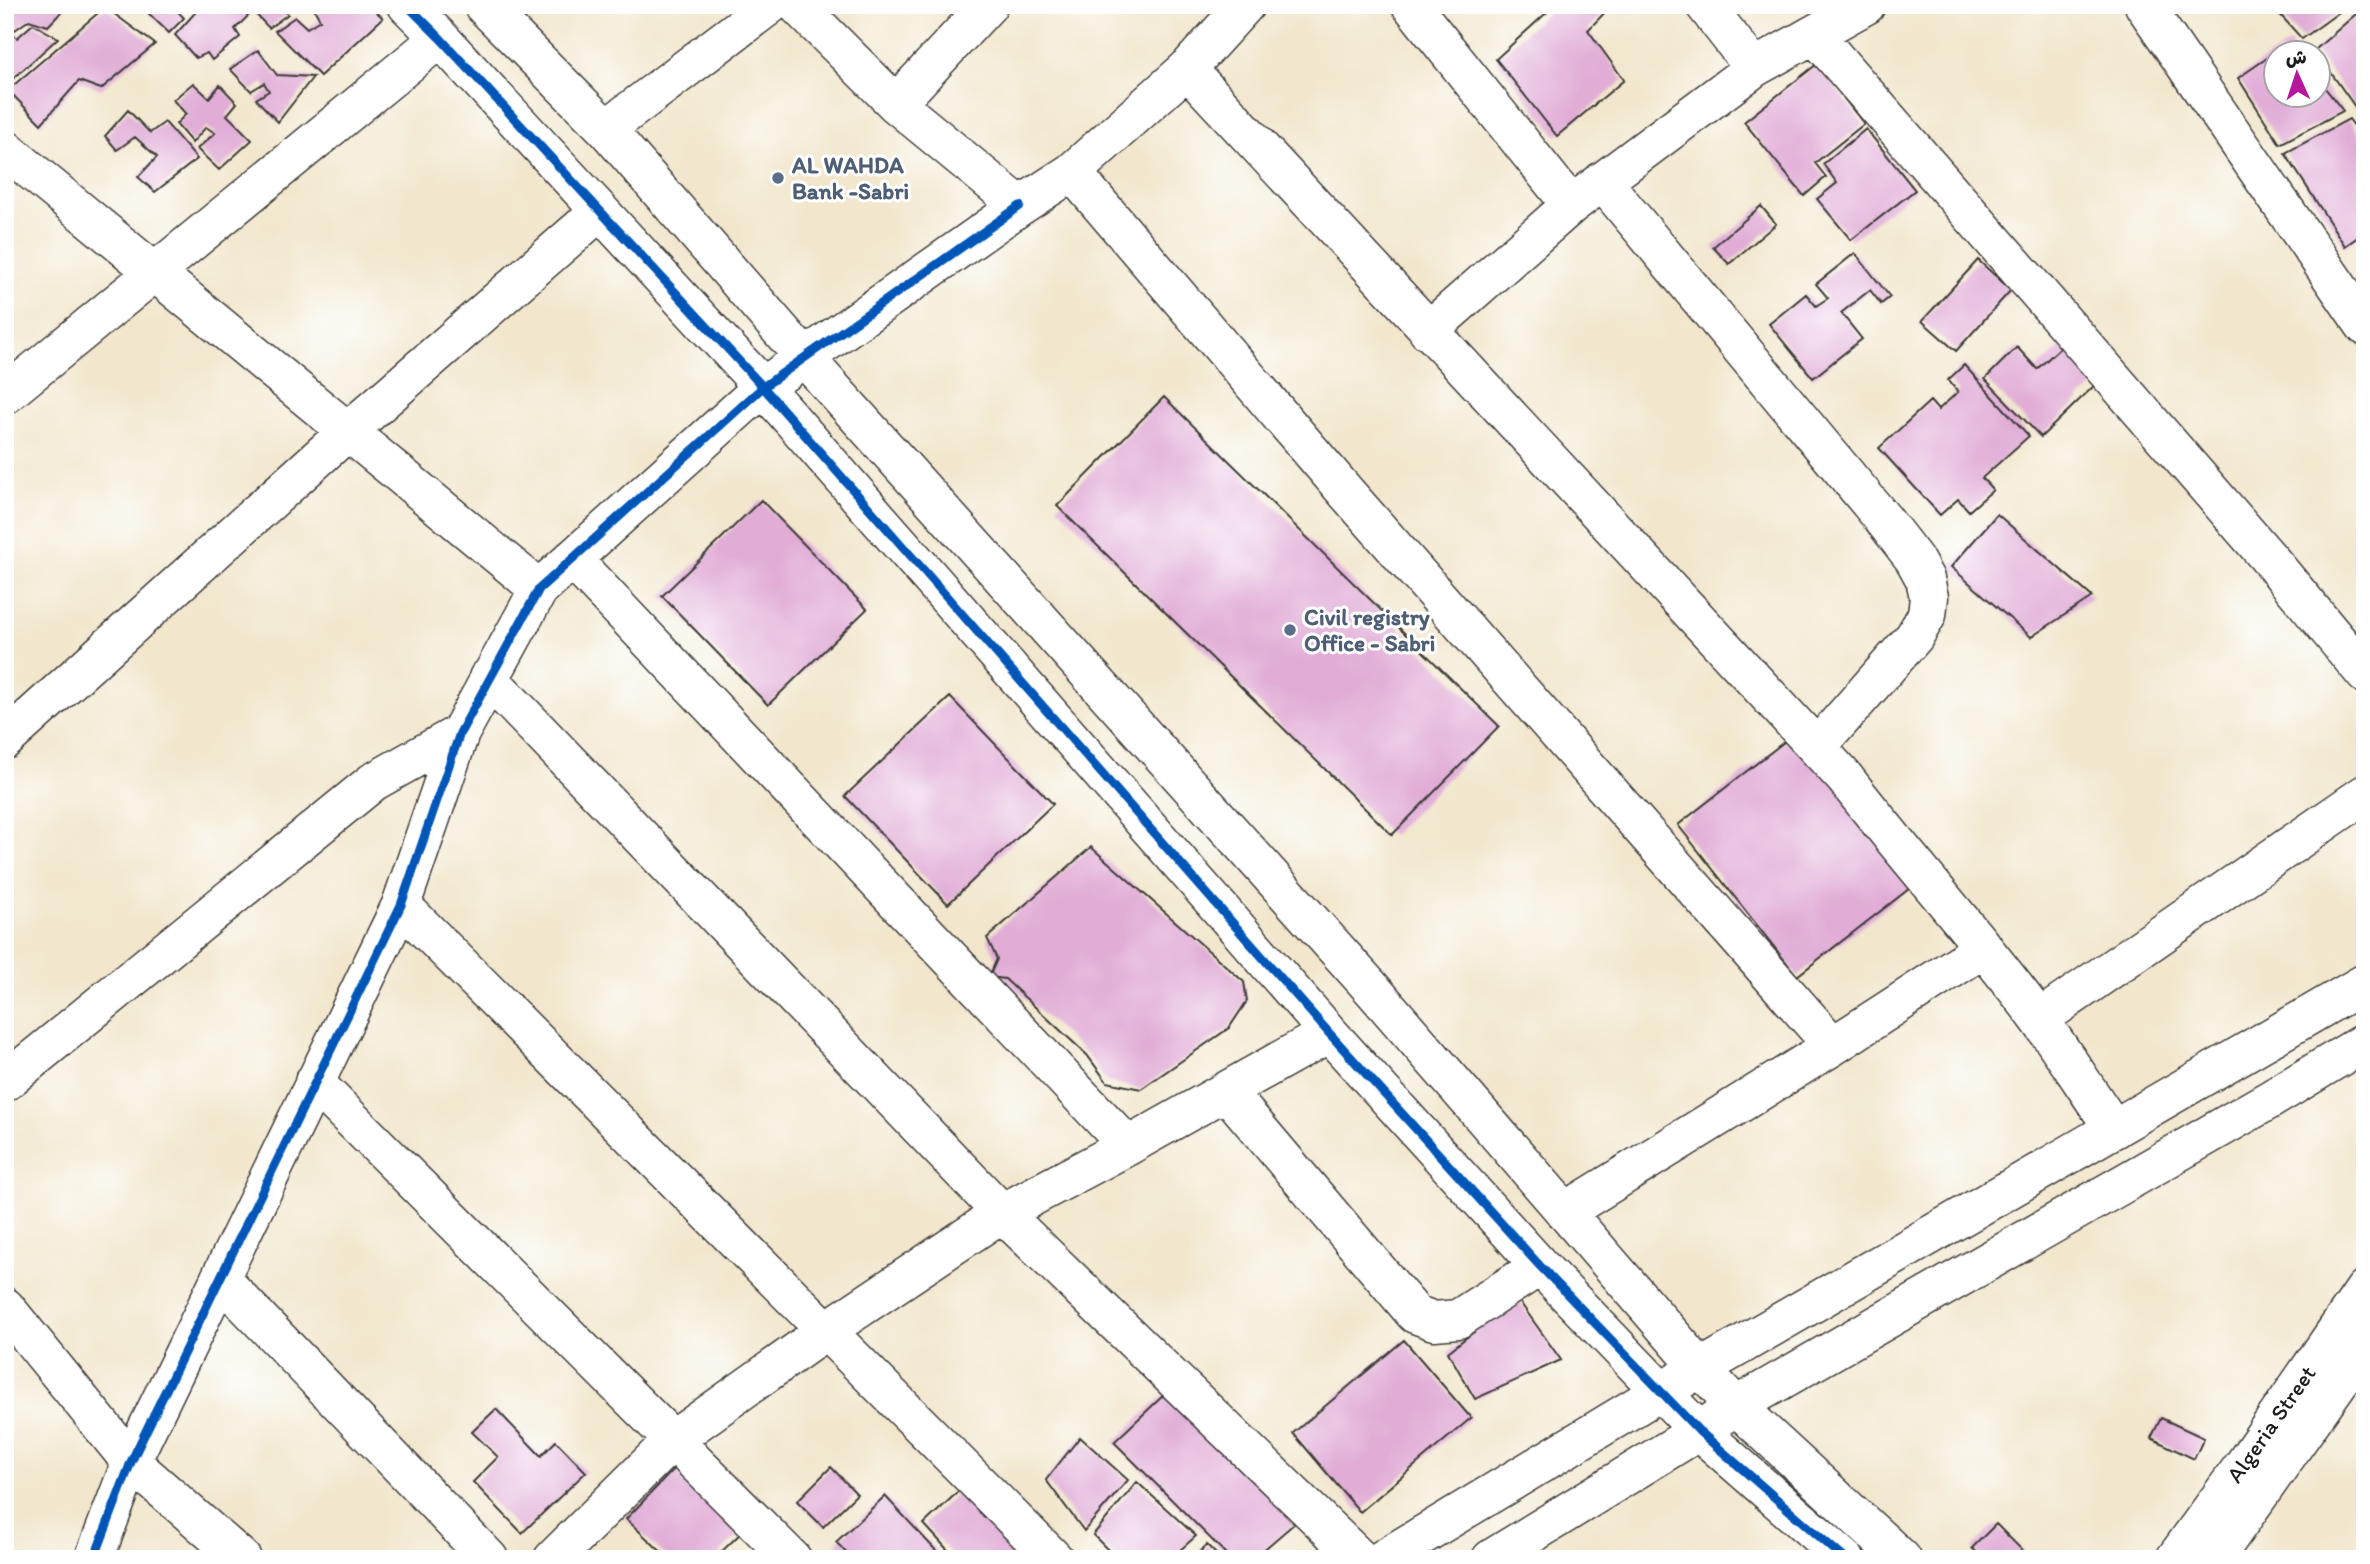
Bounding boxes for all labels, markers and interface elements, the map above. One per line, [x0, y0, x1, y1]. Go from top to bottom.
north arrow [2262, 38, 2332, 108]
text: ش [2285, 45, 2307, 70]
place label: AL WAHDA Bank -Sabri [791, 151, 909, 205]
marker: AL WAHDA Bank -Sabri [770, 170, 786, 186]
place label: Civil registry Office - Sabri [1304, 603, 1435, 657]
marker: Civil registry Office - Sabri [1282, 622, 1298, 638]
street label: Algeria Street [2220, 1360, 2322, 1488]

